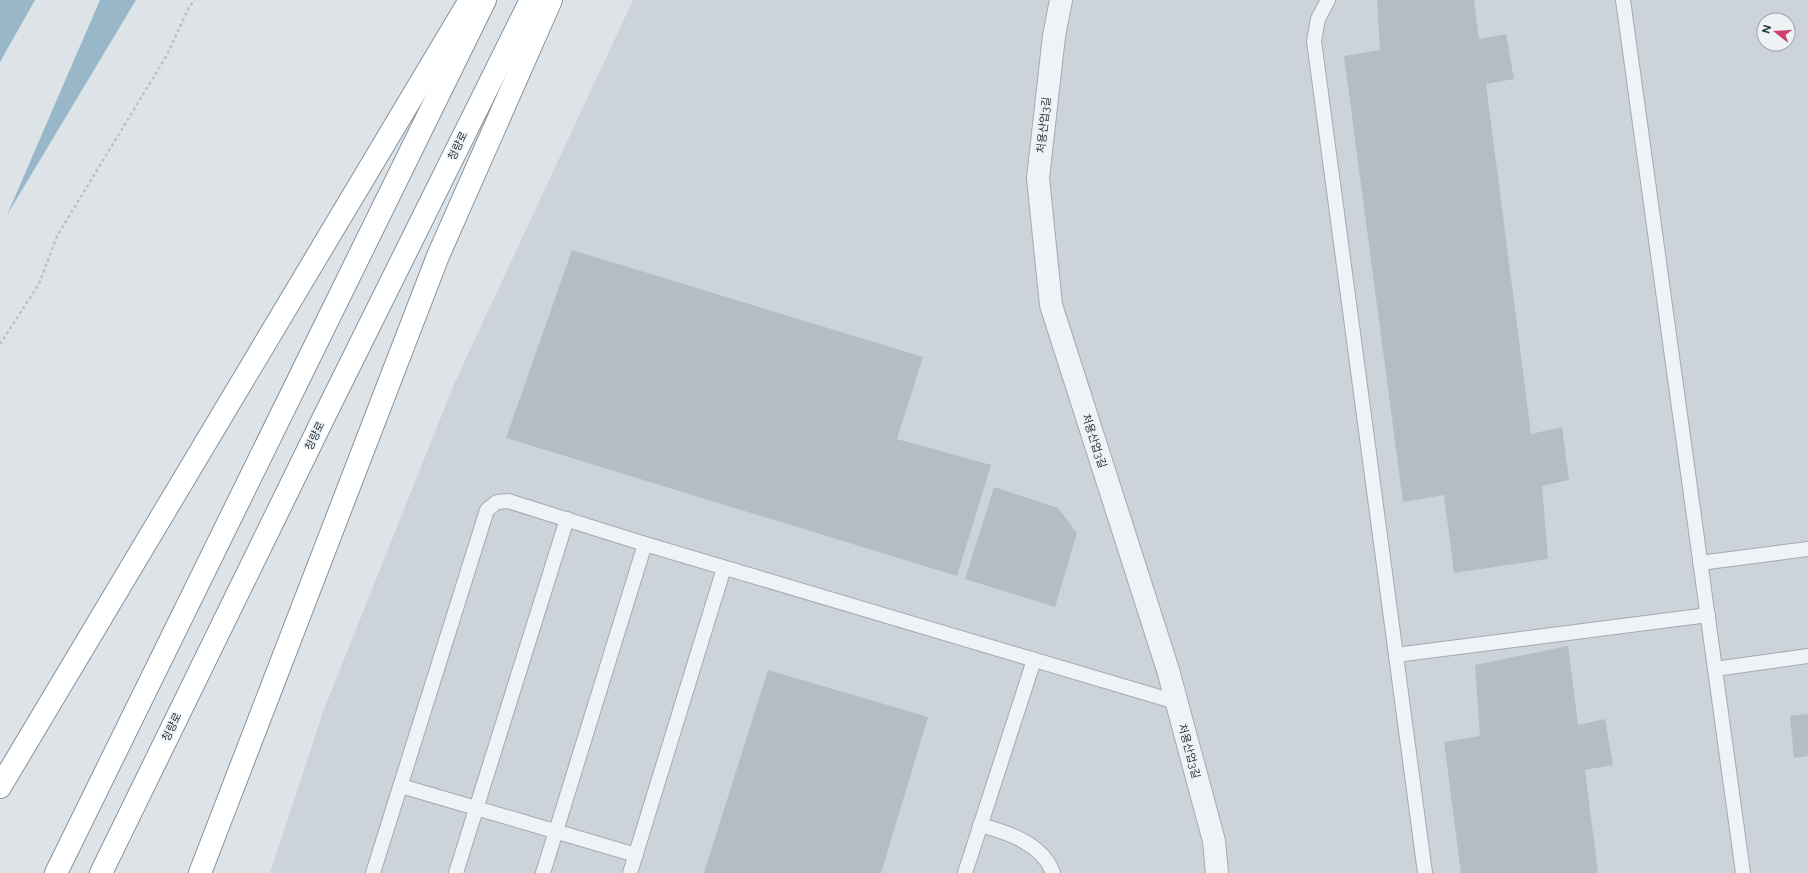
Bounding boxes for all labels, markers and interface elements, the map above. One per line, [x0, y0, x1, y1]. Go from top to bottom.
north arrow [1756, 12, 1796, 52]
text: N [1759, 23, 1774, 35]
street label: 처용산업3길 [1035, 96, 1053, 154]
street label: 청량로 [446, 130, 470, 162]
street label: 처용산업3길 [1079, 412, 1109, 470]
street label: 청량로 [303, 420, 327, 452]
street label: 청량로 [160, 711, 184, 743]
street label: 처용산업3길 [1175, 722, 1203, 780]

